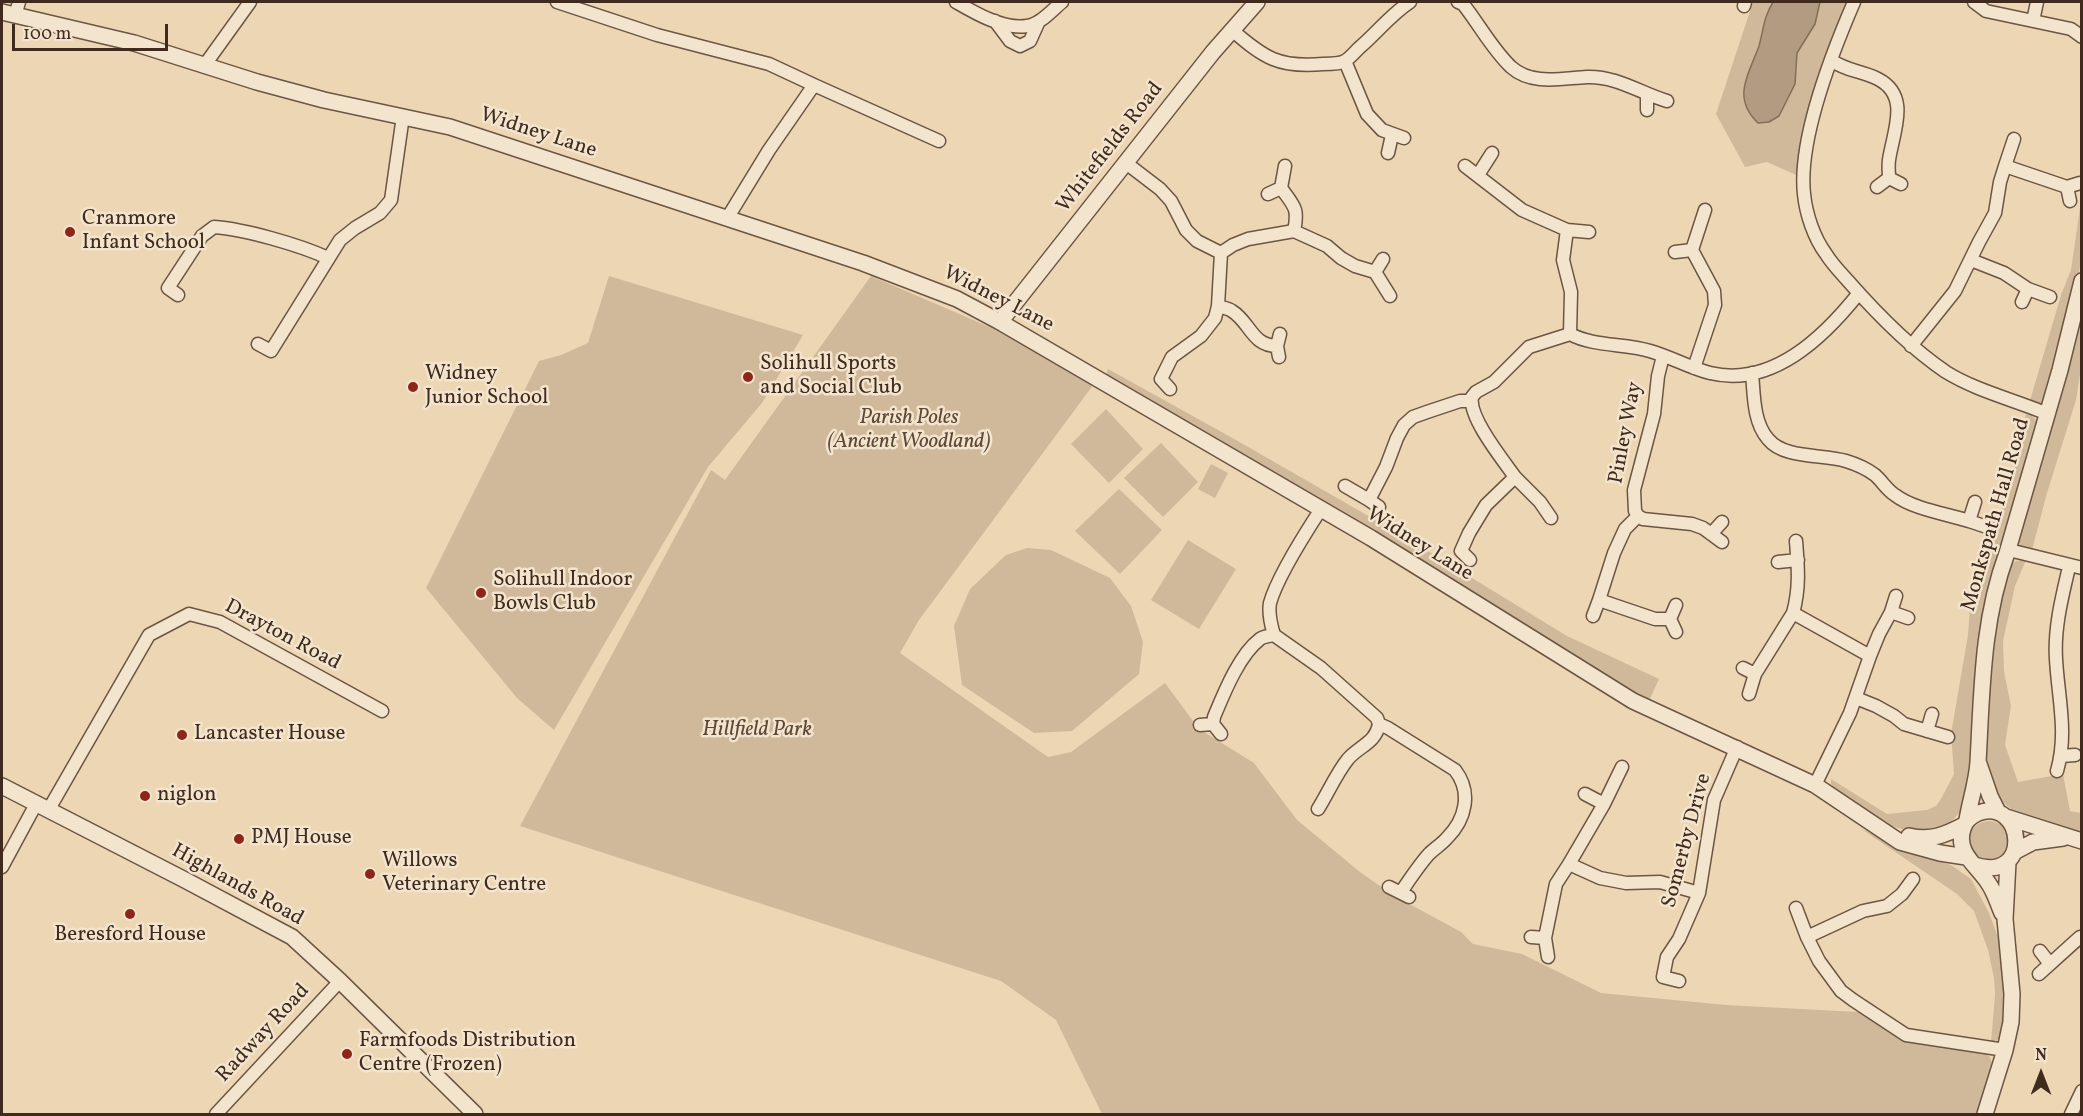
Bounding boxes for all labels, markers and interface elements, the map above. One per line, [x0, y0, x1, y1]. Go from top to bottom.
scale bar [15, 12, 171, 50]
text: 100 m [23, 22, 72, 47]
street label: Whitefields Road [1052, 78, 1170, 218]
street label: Widney Lane [476, 103, 600, 165]
place label: Cranmore Infant School [82, 207, 205, 257]
marker: Cranmore Infant School [63, 225, 77, 239]
street label: Widney Lane [938, 261, 1058, 339]
place label: Solihull Sports and Social Club [760, 352, 902, 402]
place label: Widney Junior School [425, 362, 548, 412]
marker: Solihull Sports and Social Club [741, 370, 755, 384]
marker: Widney Junior School [406, 380, 420, 394]
street label: Pinley Way [1605, 380, 1649, 486]
park label: Parish Poles (Ancient Woodland) [827, 406, 991, 456]
street label: Monkspath Hall Road [1957, 415, 2037, 615]
street label: Widney Lane [1361, 502, 1477, 588]
place label: Solihull Indoor Bowls Club [493, 568, 632, 618]
marker: Solihull Indoor Bowls Club [474, 586, 488, 600]
street label: Drayton Road [220, 595, 344, 677]
park label: Hillfield Park [702, 718, 812, 744]
place label: Lancaster House [194, 722, 345, 748]
marker: Lancaster House [175, 728, 189, 742]
street label: Somerby Drive [1658, 771, 1718, 911]
place label: niglon [157, 783, 217, 809]
marker: niglon [138, 789, 152, 803]
place label: PMJ House [251, 826, 352, 852]
marker: PMJ House [232, 832, 246, 846]
street label: Highlands Road [167, 839, 307, 933]
place label: Willows Veterinary Centre [382, 849, 546, 899]
marker: Willows Veterinary Centre [363, 867, 377, 881]
marker: Beresford House [123, 907, 137, 921]
place label: Beresford House [54, 923, 206, 949]
street label: Radway Road [212, 979, 316, 1089]
place label: Farmfoods Distribution Centre (Frozen) [359, 1029, 576, 1079]
north arrow [2011, 1044, 2071, 1104]
text: N [2035, 1045, 2047, 1067]
marker: Farmfoods Distribution Centre (Frozen) [340, 1047, 354, 1061]

